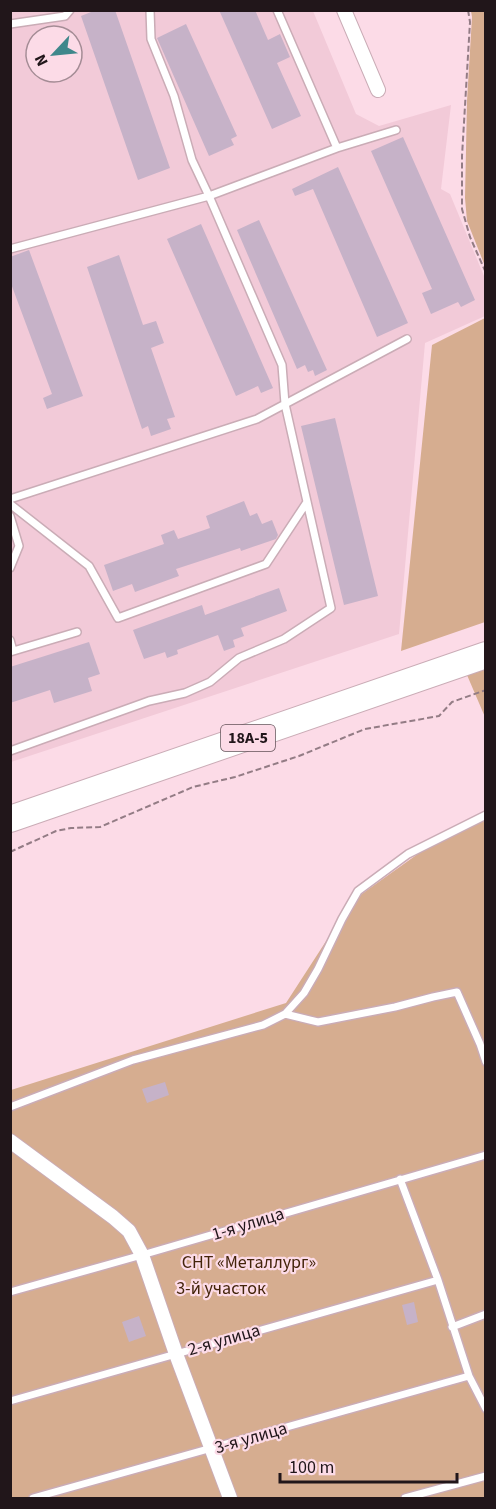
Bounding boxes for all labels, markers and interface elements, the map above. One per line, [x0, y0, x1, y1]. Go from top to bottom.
north arrow [24, 24, 84, 84]
text: N [29, 51, 54, 70]
road number: 18А-5 [221, 725, 275, 751]
street label: 1-я улица [209, 1201, 287, 1247]
park label: СНТ «Металлург» [182, 1250, 316, 1275]
park label: 3-й участок [176, 1276, 266, 1301]
street label: 2-я улица [185, 1318, 263, 1362]
street label: 3-я улица [212, 1416, 290, 1460]
scale bar [280, 1446, 457, 1484]
text: 100 m [289, 1455, 334, 1480]

